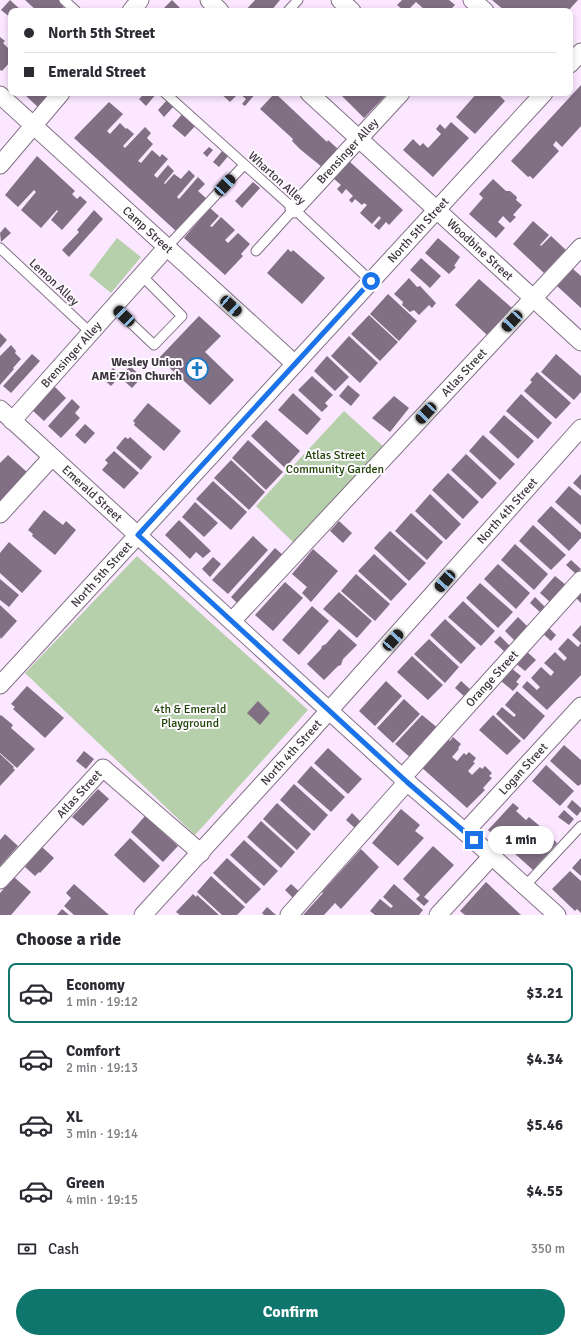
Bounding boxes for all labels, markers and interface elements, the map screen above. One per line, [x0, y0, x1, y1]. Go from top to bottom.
text: North 5th Street [48, 24, 155, 42]
text: Emerald Street [48, 63, 146, 81]
street label: Brensinger Alley [314, 115, 382, 187]
street label: Wharton Alley [245, 149, 309, 208]
car [212, 172, 238, 198]
street label: North 5th Street [385, 194, 452, 266]
street label: Camp Street [119, 203, 176, 257]
street label: Woodbine Street [443, 216, 516, 284]
street label: Lemon Alley [26, 256, 82, 309]
route start [362, 272, 380, 290]
car [218, 294, 244, 318]
car [111, 303, 137, 329]
car [499, 308, 525, 334]
street label: Brensinger Alley [38, 318, 105, 391]
street label: Atlas Street [438, 346, 490, 400]
place label: Wesley Union AME Zion Church [92, 355, 182, 384]
church icon: Wesley Union AME Zion Church [184, 356, 210, 382]
car [413, 400, 439, 426]
park label: Atlas Street Community Garden [286, 448, 384, 477]
street label: Emerald Street [59, 462, 125, 525]
street label: North 4th Street [474, 475, 541, 547]
street label: North 5th Street [68, 539, 136, 611]
car [433, 568, 457, 594]
car [381, 627, 405, 653]
street label: Orange Street [463, 647, 522, 710]
park label: 4th & Emerald Playground [154, 702, 226, 731]
street label: North 4th Street [258, 717, 325, 789]
street label: Logan Street [496, 740, 551, 798]
street label: Atlas Street [54, 767, 105, 821]
callout: 1 min [488, 826, 554, 854]
route end [465, 831, 483, 849]
text: 1 min [505, 832, 537, 848]
text: Choose a ride [16, 928, 121, 950]
icon: car [18, 975, 54, 1011]
text: Economy [66, 976, 125, 994]
text: $3.21 [526, 984, 563, 1002]
text: 1 min · 19:12 [66, 994, 138, 1010]
icon: car [18, 1041, 54, 1077]
text: Comfort [66, 1042, 120, 1060]
text: $4.34 [526, 1050, 563, 1068]
text: 2 min · 19:13 [66, 1060, 138, 1076]
icon: car [18, 1107, 54, 1143]
text: XL [66, 1108, 83, 1126]
text: $5.46 [526, 1116, 563, 1134]
text: 3 min · 19:14 [66, 1126, 138, 1142]
icon: car [18, 1173, 54, 1209]
text: Green [66, 1174, 105, 1192]
text: $4.55 [526, 1182, 563, 1200]
text: 4 min · 19:15 [66, 1192, 138, 1208]
icon: cash [16, 1238, 38, 1260]
text: Cash [48, 1240, 79, 1258]
text: 350 m [531, 1241, 565, 1257]
button: Confirm [16, 1289, 565, 1335]

